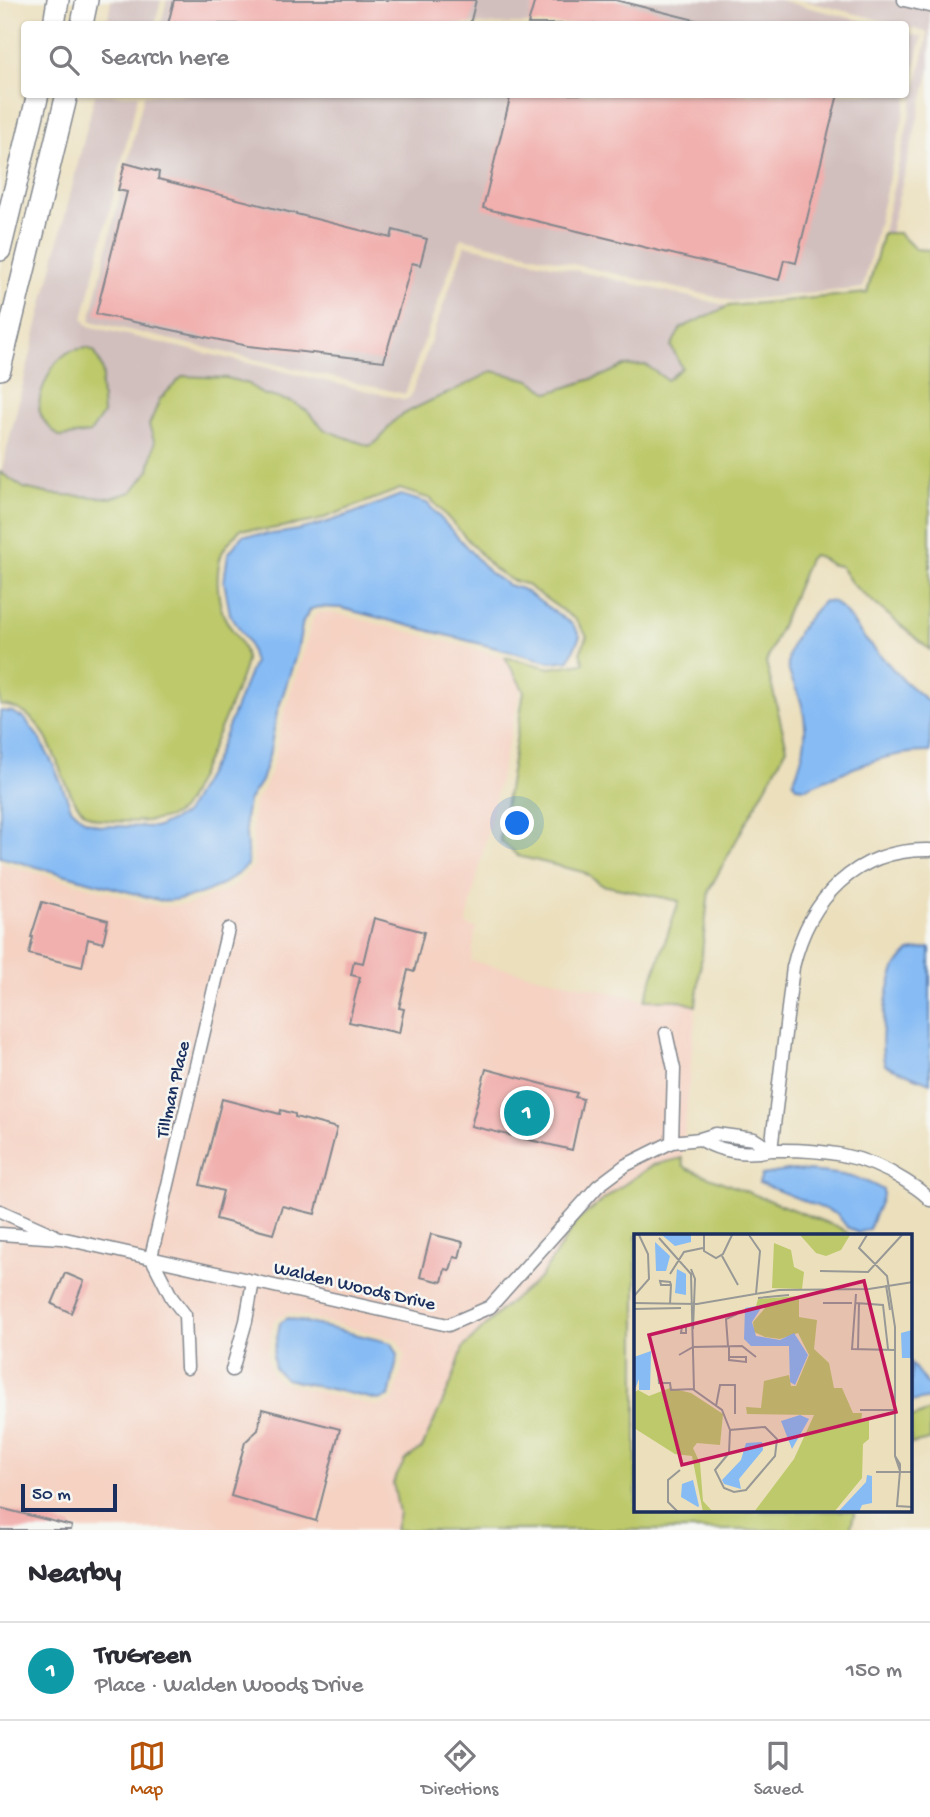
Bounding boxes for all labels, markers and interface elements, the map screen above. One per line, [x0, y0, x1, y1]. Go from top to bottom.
search box [21, 21, 909, 98]
icon: search [45, 41, 83, 79]
text: Search here [101, 44, 229, 75]
your location [500, 806, 534, 840]
street label: Tillman Place [152, 1039, 197, 1142]
pin: 1 [504, 1087, 550, 1139]
inset map [634, 1234, 912, 1512]
street label: Walden Woods Drive [271, 1258, 437, 1317]
scale bar [21, 1481, 117, 1513]
text: 50 m [32, 1484, 71, 1507]
text: Nearby [28, 1558, 121, 1593]
text: TruGreen [95, 1642, 191, 1673]
text: 1 [46, 1658, 56, 1685]
text: 150 m [846, 1658, 902, 1685]
text: Place · Walden Woods Drive [95, 1673, 363, 1700]
tab: Map [128, 1737, 166, 1802]
tab: Directions [421, 1737, 498, 1802]
tab: Saved [754, 1737, 802, 1802]

